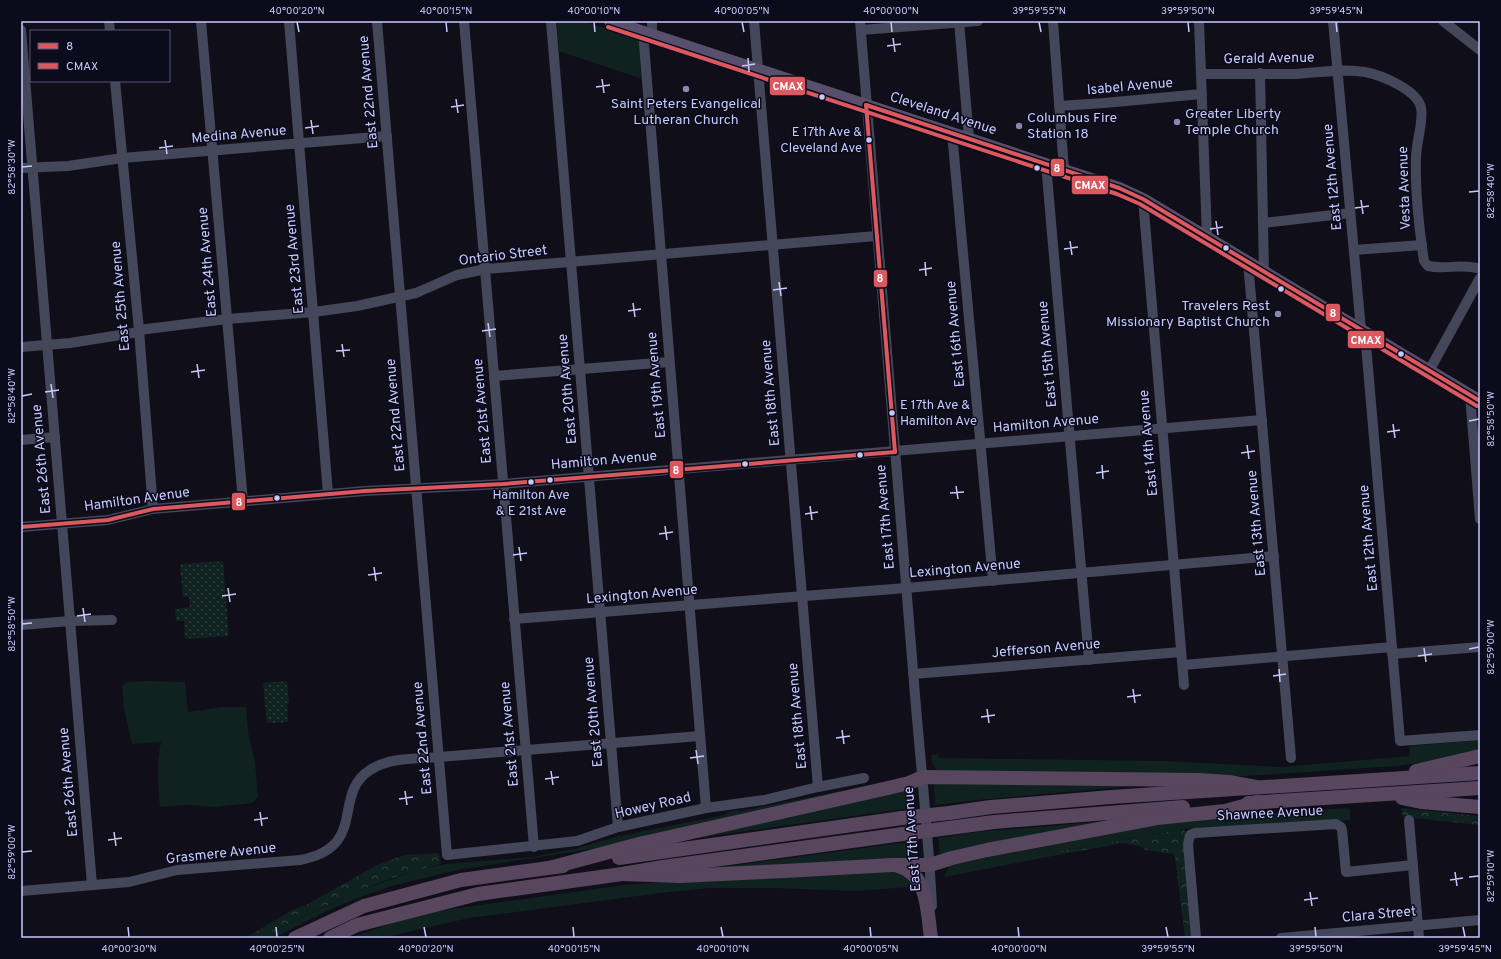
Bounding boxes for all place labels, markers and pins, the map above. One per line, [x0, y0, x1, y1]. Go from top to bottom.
marker: Saint Peters Evangelical Lutheran Church [681, 84, 691, 94]
unlabelled marker [817, 92, 827, 102]
place label: Saint Peters Evangelical Lutheran Church [611, 96, 761, 129]
place label: Greater Liberty Temple Church [1185, 106, 1281, 139]
place label: Columbus Fire Station 18 [1027, 110, 1117, 143]
marker: Greater Liberty Temple Church [1172, 117, 1182, 127]
marker: Columbus Fire Station 18 [1014, 121, 1024, 131]
place label: E 17th Ave & Cleveland Ave [780, 125, 862, 157]
marker: E 17th Ave & Cleveland Ave [864, 135, 874, 145]
unlabelled marker [1032, 163, 1042, 173]
unlabelled marker [1221, 243, 1231, 253]
unlabelled marker [1276, 284, 1286, 294]
place label: Travelers Rest Missionary Baptist Church [1106, 298, 1270, 331]
marker: Travelers Rest Missionary Baptist Church [1273, 309, 1283, 319]
unlabelled marker [1396, 349, 1406, 359]
place label: E 17th Ave & Hamilton Ave [900, 398, 977, 430]
marker: E 17th Ave & Hamilton Ave [887, 408, 897, 418]
unlabelled marker [855, 450, 865, 460]
unlabelled marker [740, 459, 750, 469]
unlabelled marker [545, 475, 555, 485]
marker: Hamilton Ave & E 21st Ave [526, 477, 536, 487]
place label: Hamilton Ave & E 21st Ave [492, 488, 570, 520]
unlabelled marker [272, 493, 282, 503]

